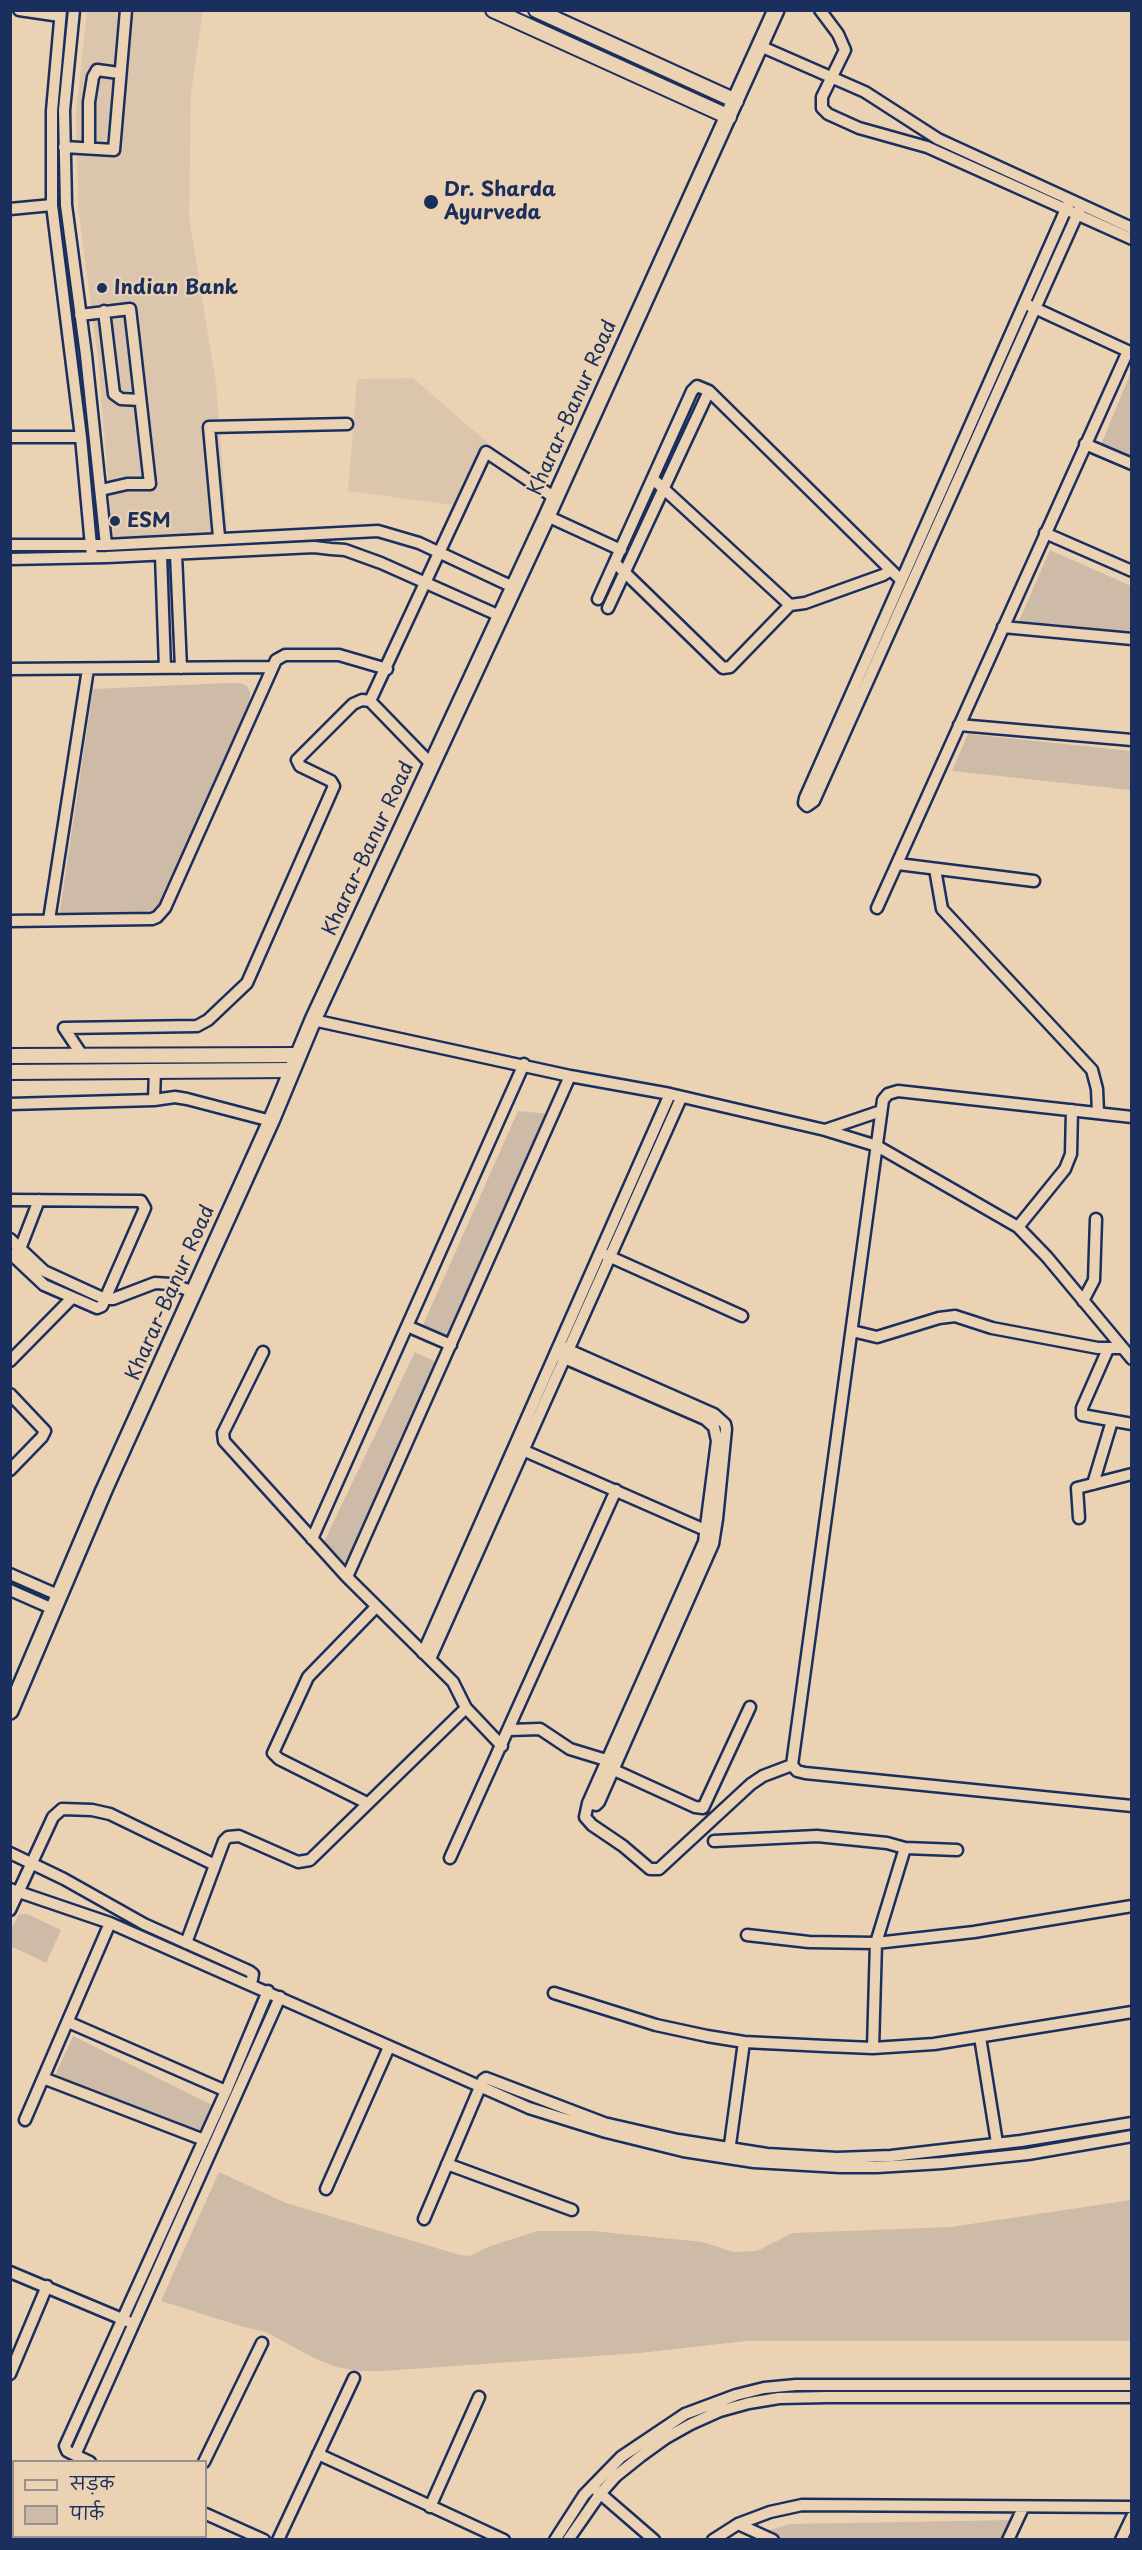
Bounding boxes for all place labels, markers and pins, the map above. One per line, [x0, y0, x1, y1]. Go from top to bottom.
place label: Dr. Sharda Ayurveda [444, 178, 556, 225]
marker: Dr. Sharda Ayurveda [422, 193, 440, 211]
place label: Indian Bank [114, 276, 238, 300]
marker: Indian Bank [95, 281, 109, 295]
place label: ESM [127, 509, 171, 533]
marker: ESM [108, 514, 122, 528]

